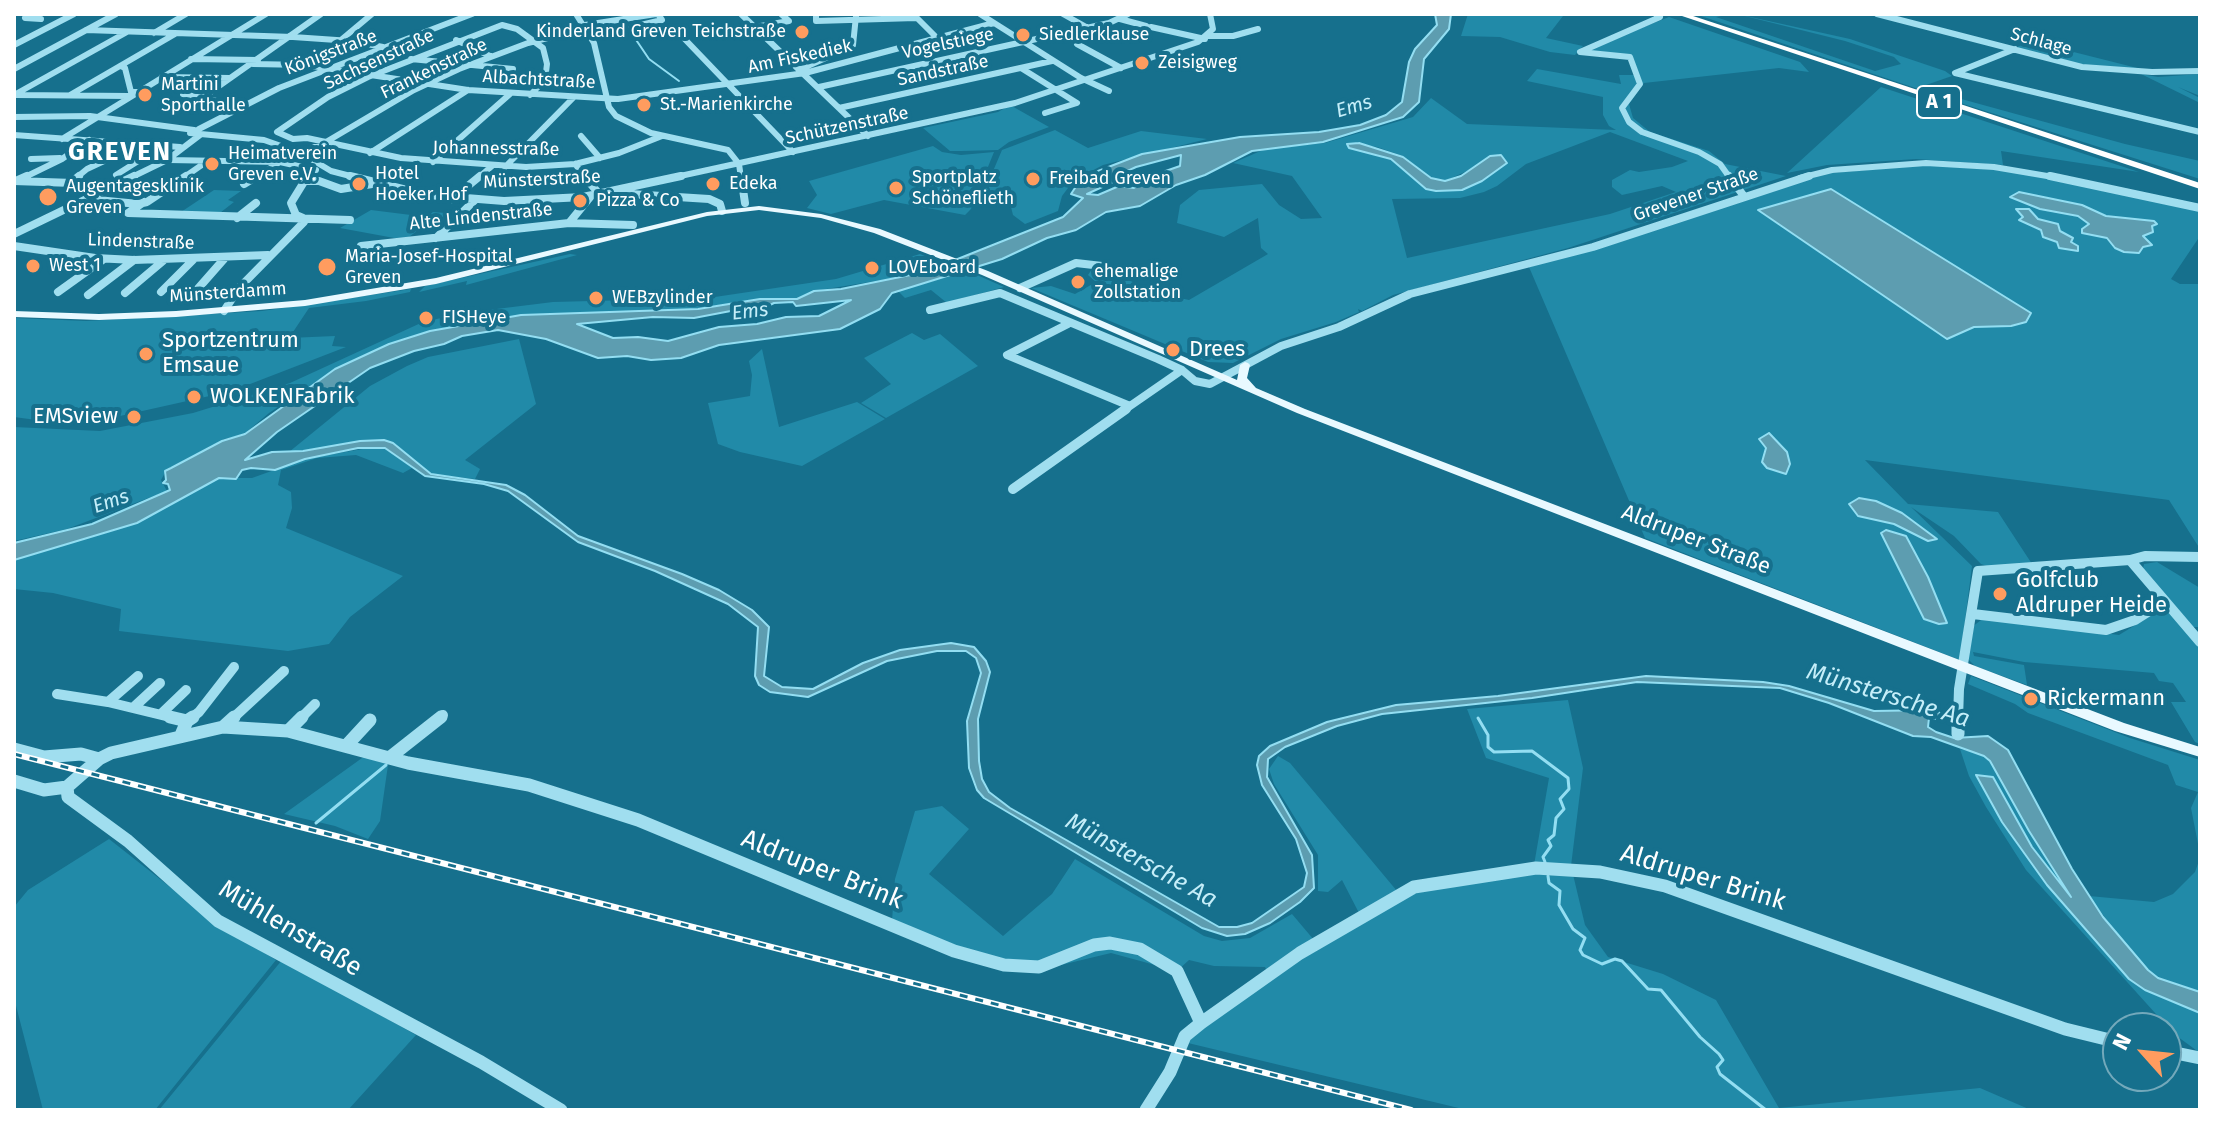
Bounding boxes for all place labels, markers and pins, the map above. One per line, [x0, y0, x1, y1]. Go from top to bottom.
place label: Kinderland Greven Teichstraße [536, 21, 786, 43]
marker: Kinderland Greven Teichstraße [793, 23, 811, 41]
place label: Siedlerklause [1039, 24, 1149, 46]
marker: Siedlerklause [1014, 26, 1032, 44]
place label: Zeisigweg [1158, 52, 1237, 74]
marker: Zeisigweg [1133, 54, 1151, 72]
place label: Martini Sporthalle [161, 74, 246, 116]
marker: Martini Sporthalle [136, 86, 154, 104]
place label: St.-Marienkirche [660, 94, 793, 116]
marker: St.-Marienkirche [635, 96, 653, 114]
place label: Heimatverein Greven e.V. [228, 143, 337, 186]
marker: Heimatverein Greven e.V. [203, 155, 221, 173]
place label: Hotel Hoeker Hof [375, 163, 467, 206]
place label: Sportplatz Schöneflieth [912, 167, 1014, 210]
place label: Freibad Greven [1049, 168, 1171, 190]
marker: Freibad Greven [1024, 170, 1042, 188]
place label: Edeka [729, 173, 778, 195]
marker: Hotel Hoeker Hof [350, 175, 368, 193]
marker: Edeka [704, 175, 722, 193]
place label: Augentagesklinik Greven [66, 176, 204, 218]
marker: Sportplatz Schöneflieth [887, 179, 905, 197]
marker: Augentagesklinik Greven [37, 186, 59, 208]
place label: Pizza & Co [596, 190, 680, 212]
marker: Pizza & Co [571, 192, 589, 210]
place label: Maria-Josef-Hospital Greven [345, 246, 513, 288]
place label: West 1 [49, 255, 101, 277]
marker: Maria-Josef-Hospital Greven [316, 256, 338, 278]
marker: West 1 [24, 257, 42, 275]
place label: LOVEboard [888, 257, 976, 279]
marker: LOVEboard [863, 259, 881, 277]
place label: ehemalige Zollstation [1094, 261, 1181, 304]
marker: ehemalige Zollstation [1069, 273, 1087, 291]
place label: WEBzylinder [612, 287, 713, 309]
marker: WEBzylinder [587, 289, 605, 307]
place label: FISHeye [442, 307, 507, 329]
marker: FISHeye [417, 309, 435, 327]
place label: Sportzentrum Emsaue [162, 328, 299, 380]
place label: Drees [1189, 337, 1245, 363]
marker: Drees [1164, 341, 1182, 359]
marker: Sportzentrum Emsaue [137, 345, 155, 363]
place label: WOLKENFabrik [210, 384, 355, 410]
marker: WOLKENFabrik [185, 388, 203, 406]
place label: EMSview [33, 404, 118, 430]
marker: EMSview [125, 408, 143, 426]
place label: Golfclub Aldruper Heide [2016, 568, 2167, 620]
marker: Golfclub Aldruper Heide [1991, 585, 2009, 603]
place label: Rickermann [2047, 686, 2165, 712]
marker: Rickermann [2022, 690, 2040, 708]

